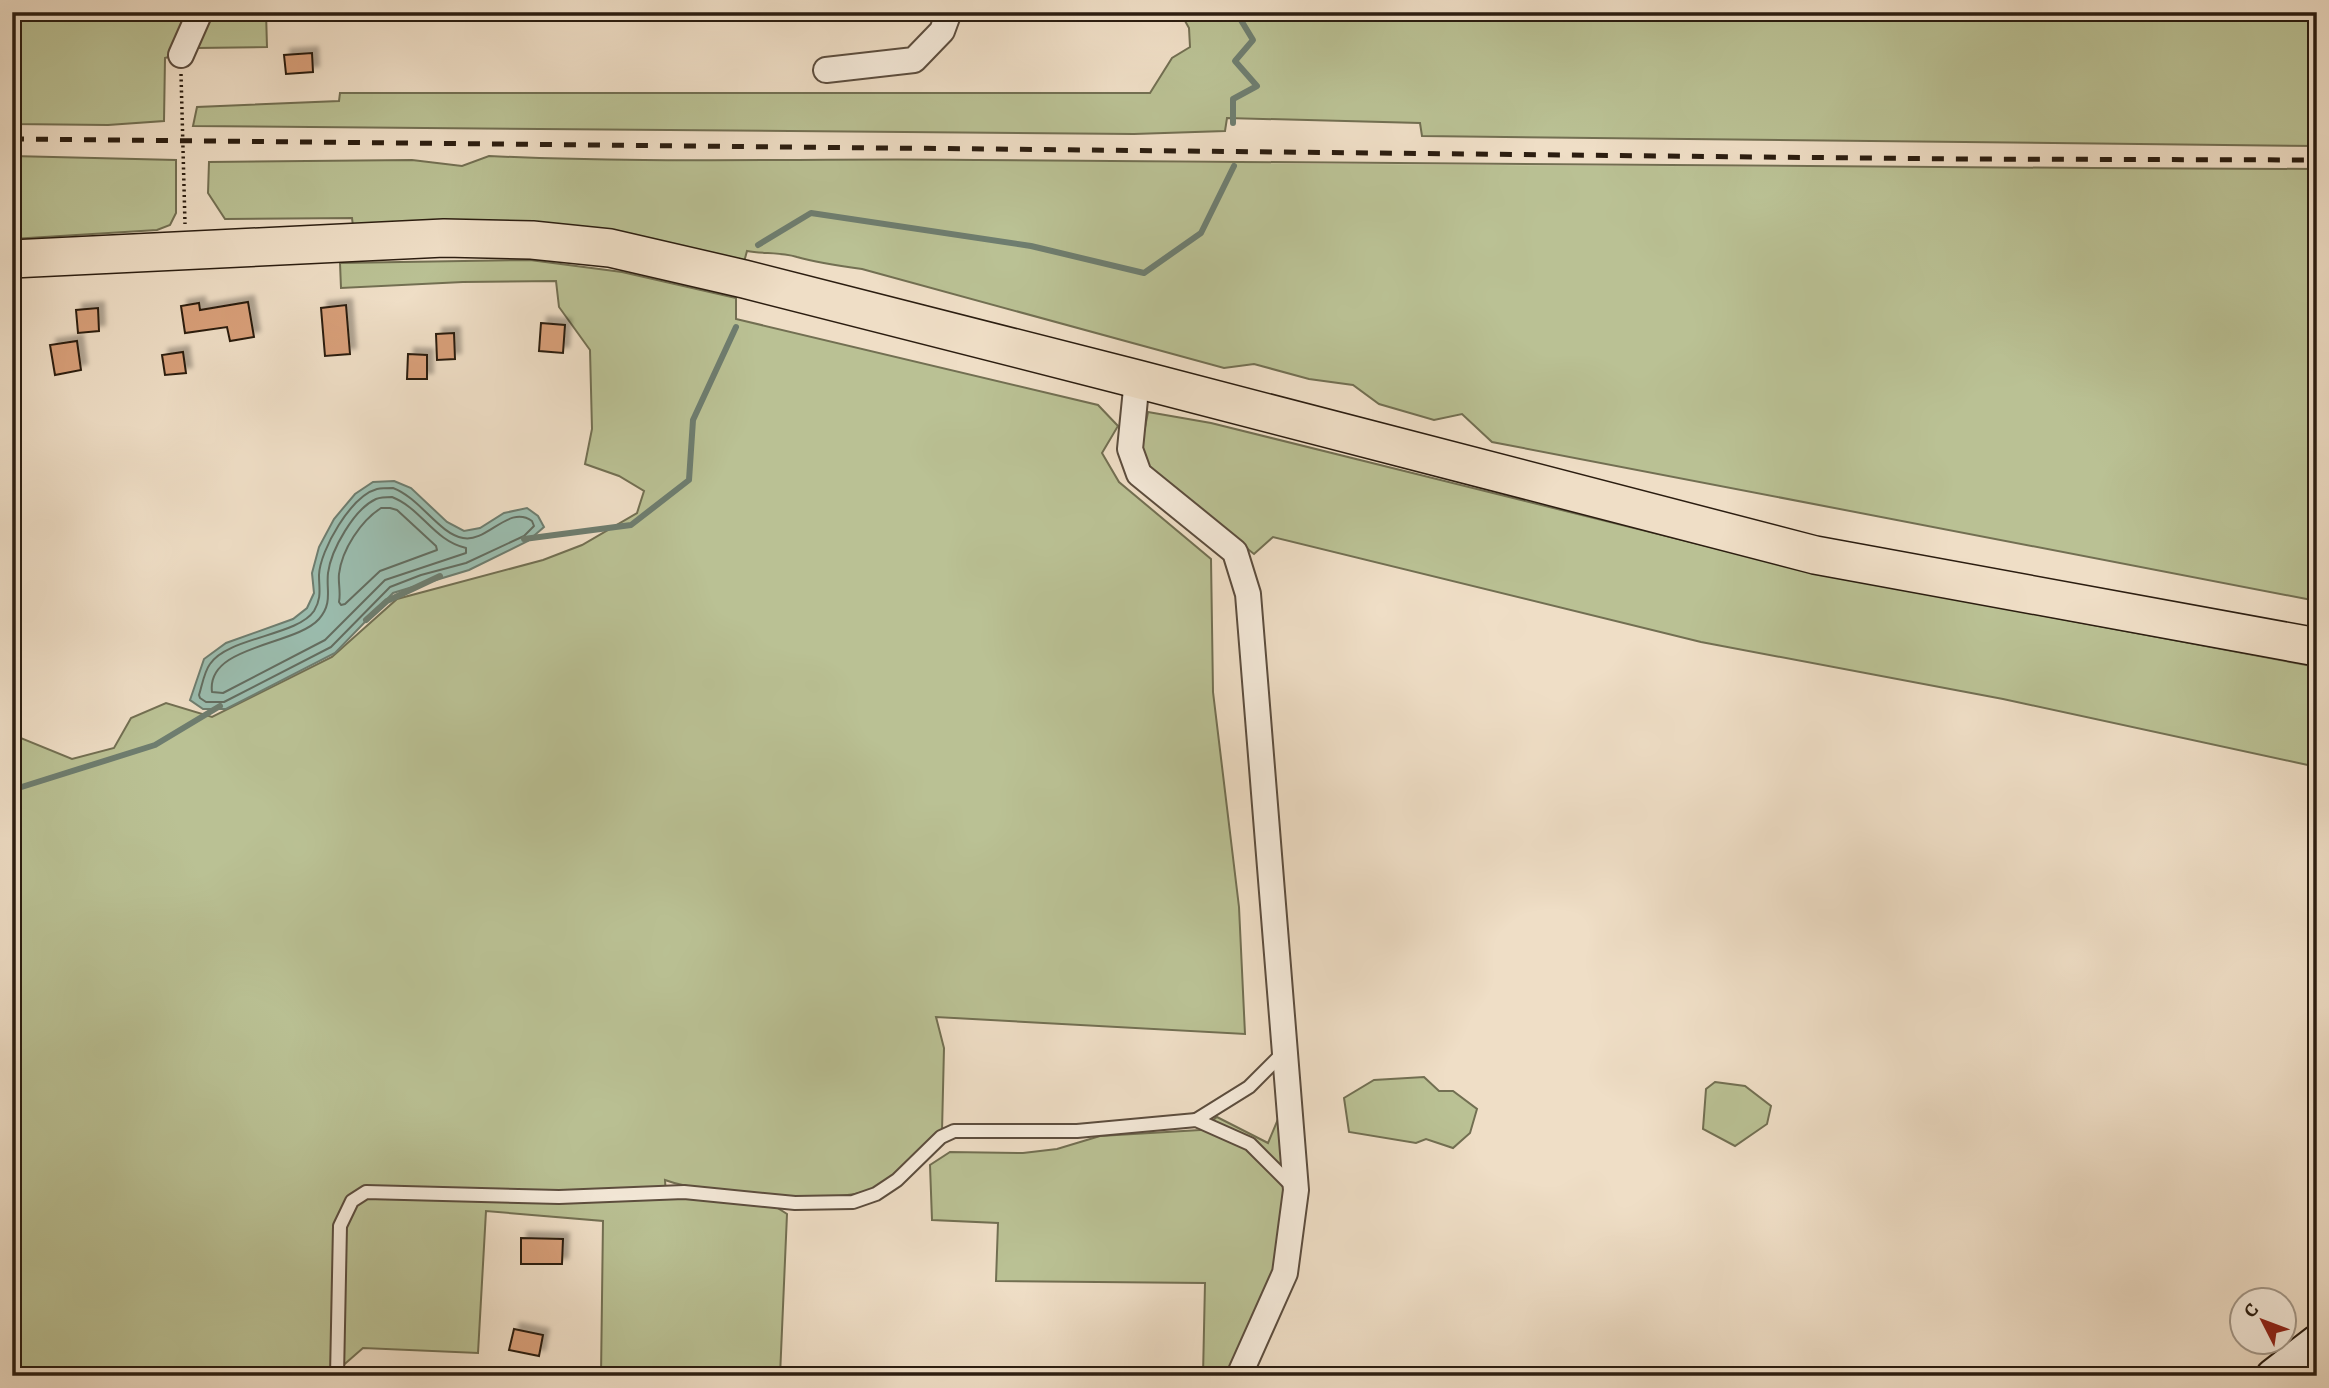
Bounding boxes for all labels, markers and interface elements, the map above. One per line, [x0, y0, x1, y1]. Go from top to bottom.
north arrow [2228, 1286, 2298, 1356]
text: С [2238, 1297, 2265, 1323]

